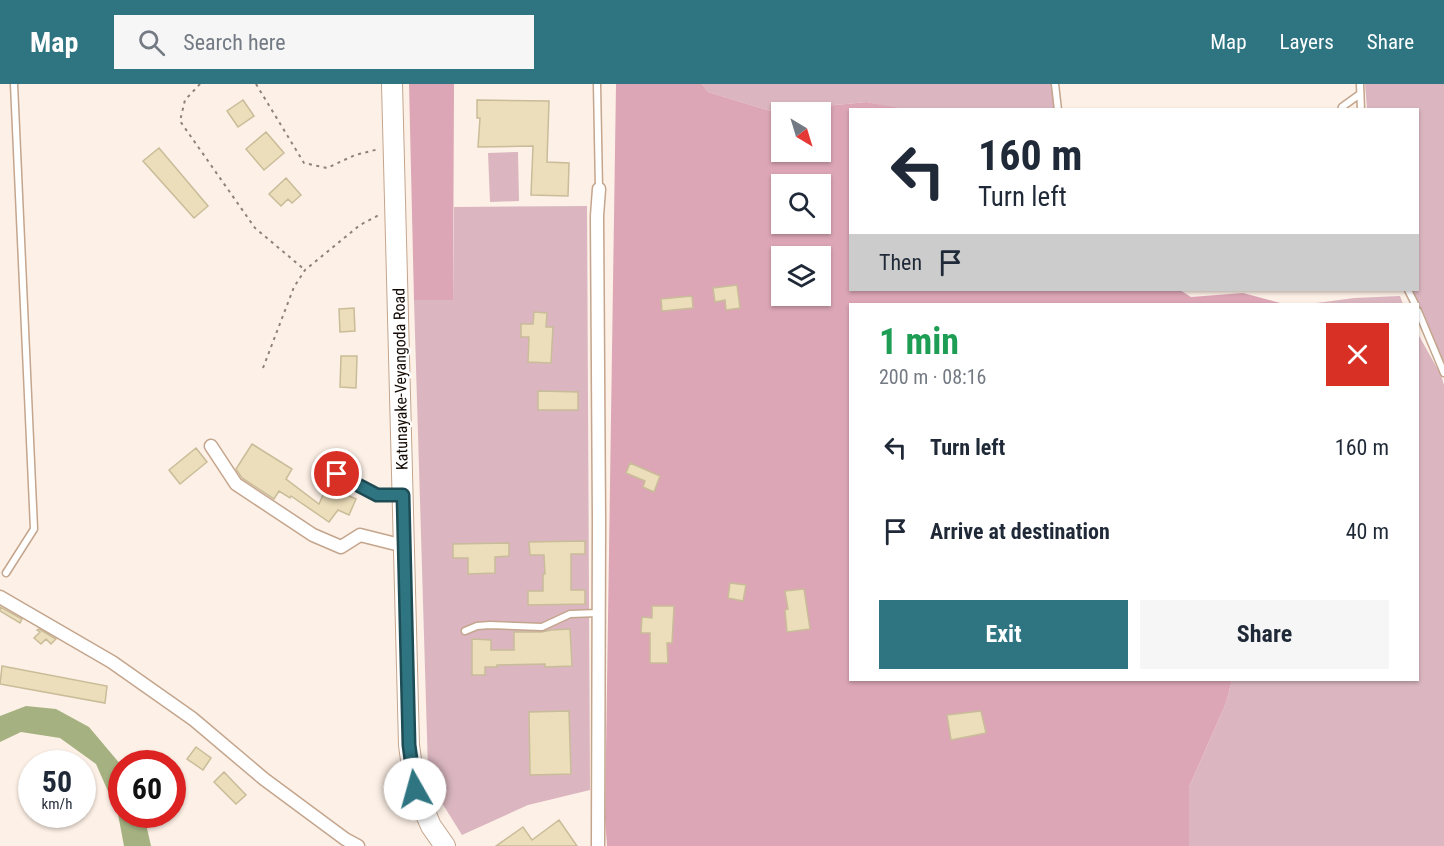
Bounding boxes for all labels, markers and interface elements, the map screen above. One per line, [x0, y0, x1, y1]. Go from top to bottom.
search box [114, 15, 534, 69]
text: Map [30, 26, 78, 59]
icon: search [135, 26, 168, 59]
text: Search here [183, 30, 286, 55]
text: Map [1210, 30, 1247, 54]
text: Layers [1280, 30, 1334, 54]
text: Share [1367, 30, 1414, 54]
north arrow [771, 102, 831, 162]
map controls [771, 102, 831, 306]
text: 160 m [978, 131, 1083, 180]
icon: left [879, 132, 957, 210]
button: search [771, 174, 831, 234]
text: Turn left [978, 181, 1067, 213]
button: layers [771, 246, 831, 306]
icon: arrive [934, 246, 967, 279]
text: Then [879, 250, 922, 275]
street label: Katunayake-Veyangoda Road [389, 288, 412, 470]
text: 1 min [879, 321, 959, 363]
button: close [1326, 323, 1389, 386]
text: 200 m · 08:16 [879, 365, 986, 389]
icon: left [879, 431, 912, 464]
text: Turn left [930, 435, 1005, 460]
text: 160 m [1335, 435, 1389, 460]
pin [311, 448, 362, 499]
icon: arrive [320, 457, 353, 490]
icon: arrive [879, 515, 912, 548]
text: Arrive at destination [930, 519, 1110, 544]
text: 40 m [1346, 519, 1389, 544]
button: Exit [879, 600, 1128, 669]
button: Share [1140, 600, 1389, 669]
speed limit sign: 60 [108, 750, 186, 828]
position arrow [383, 757, 447, 821]
text: 50 [42, 764, 72, 799]
text: km/h [42, 795, 72, 813]

